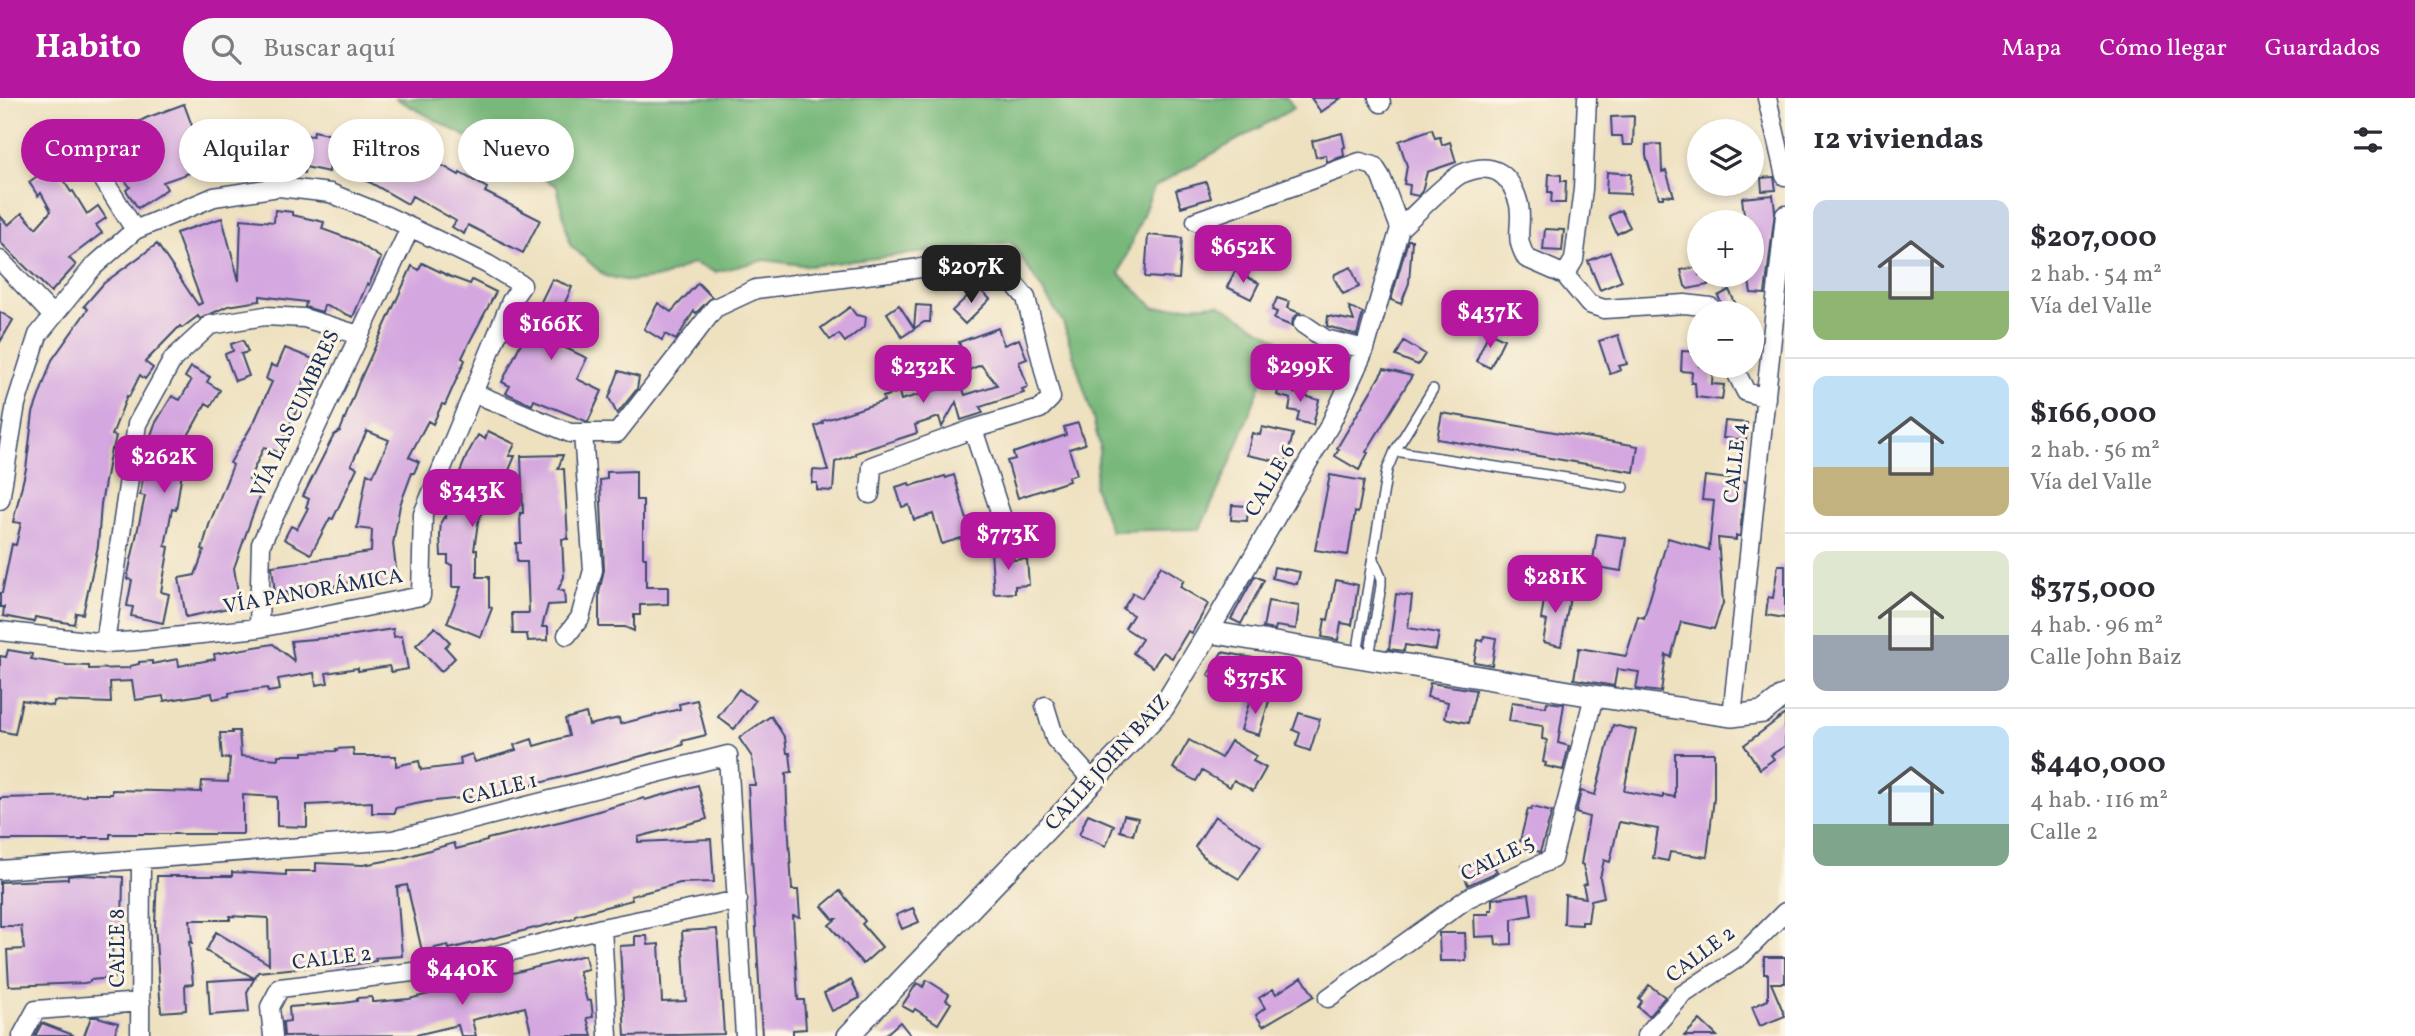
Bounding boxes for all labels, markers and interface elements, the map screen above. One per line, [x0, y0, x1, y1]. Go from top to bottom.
search box [183, 18, 673, 81]
text: Habito [35, 26, 141, 72]
icon: search [207, 30, 245, 68]
text: Buscar aquí [263, 31, 395, 67]
text: Mapa [2002, 32, 2062, 66]
text: Cómo llegar [2100, 32, 2227, 66]
text: Guardados [2265, 32, 2380, 66]
chip: Comprar [21, 119, 165, 182]
chip: Alquilar [179, 119, 314, 182]
chip: Filtros [328, 119, 444, 182]
chip: Nuevo [458, 119, 574, 182]
map controls [1687, 119, 1764, 378]
button: layers [1687, 119, 1764, 196]
text: 12 viviendas [1813, 119, 1984, 161]
icon: filters [2349, 121, 2387, 159]
button: + [1687, 210, 1764, 287]
text: $207,000 [2030, 217, 2157, 259]
pin: $652K [1194, 226, 1292, 285]
icon: home [1869, 228, 1953, 312]
text: $652K [1210, 232, 1276, 264]
pin: $207K [922, 246, 1020, 305]
text: $207K [938, 252, 1004, 284]
text: 2 hab. · 54 m² [2030, 259, 2162, 291]
pin: $437K [1441, 290, 1539, 350]
text: Vía del Valle [2030, 291, 2152, 323]
text: $437K [1457, 297, 1523, 329]
button: − [1687, 301, 1764, 378]
pin: $166K [502, 302, 600, 362]
text: $166K [519, 309, 583, 341]
street label: VÍA LAS CUMBRES [244, 325, 348, 503]
pin: $299K [1251, 344, 1349, 404]
pin: $232K [874, 345, 972, 405]
text: $299K [1267, 351, 1333, 383]
text: $232K [891, 352, 955, 384]
text: $166,000 [2030, 393, 2156, 435]
icon: home [1869, 404, 1953, 488]
street label: CALLE 4 [1717, 421, 1755, 505]
text: 2 hab. · 56 m² [2030, 435, 2160, 467]
pin: $262K [115, 436, 213, 495]
street label: CALLE 6 [1239, 440, 1303, 522]
text: $262K [131, 442, 197, 474]
text: Vía del Valle [2030, 467, 2152, 499]
pin: $343K [423, 470, 521, 529]
text: $343K [439, 476, 505, 508]
pin: $773K [959, 512, 1057, 572]
text: $773K [977, 519, 1039, 551]
pin: $281K [1506, 556, 1604, 615]
street label: VÍA PANORÁMICA [221, 562, 405, 622]
text: $281K [1523, 562, 1587, 594]
text: $375,000 [2030, 568, 2156, 610]
icon: home [1869, 579, 1953, 663]
text: 4 hab. · 96 m² [2030, 610, 2163, 642]
text: Calle John Baiz [2030, 642, 2182, 674]
pin: $375K [1206, 656, 1304, 716]
text: $375K [1223, 663, 1287, 695]
street label: CALLE JOHN BAIZ [1039, 689, 1177, 837]
text: $440,000 [2030, 743, 2166, 785]
icon: home [1869, 754, 1953, 838]
street label: CALLE 1 [459, 767, 541, 813]
text: 4 hab. · 116 m² [2030, 785, 2168, 817]
text: Calle 2 [2030, 817, 2098, 849]
street label: CALLE 5 [1456, 829, 1540, 889]
street label: CALLE 8 [104, 908, 133, 988]
street label: CALLE 2 [1660, 919, 1742, 991]
street label: CALLE 2 [291, 940, 373, 978]
pin: $440K [413, 948, 511, 1007]
text: $440K [426, 954, 498, 986]

